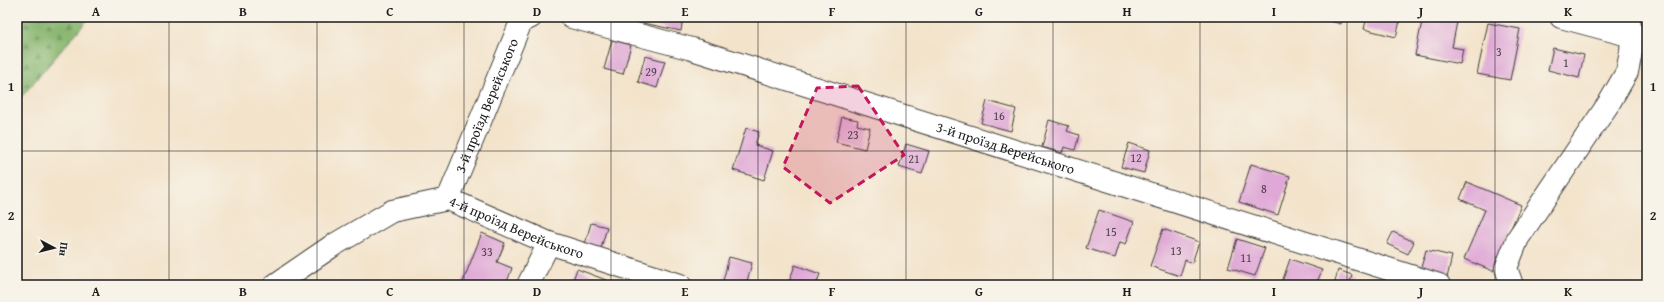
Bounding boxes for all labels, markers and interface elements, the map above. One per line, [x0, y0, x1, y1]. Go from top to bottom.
text: A [92, 2, 101, 21]
text: B [239, 2, 247, 21]
text: C [386, 2, 394, 21]
text: D [533, 2, 541, 21]
text: E [682, 2, 689, 21]
text: F [829, 2, 836, 21]
text: G [975, 2, 983, 21]
text: H [1122, 2, 1132, 21]
text: I [1272, 2, 1276, 21]
text: J [1417, 2, 1424, 21]
text: K [1564, 2, 1573, 21]
street label: 3-й проїзд Верейського [450, 35, 523, 176]
house number: 3 [1496, 43, 1502, 60]
house number: 1 [1563, 54, 1569, 71]
house number: 29 [645, 63, 657, 80]
text: 1 [8, 77, 14, 96]
text: 1 [1650, 77, 1656, 96]
house number: 16 [993, 107, 1005, 124]
street label: 3-й проїзд Верейського [934, 117, 1077, 179]
house number: 23 [847, 126, 859, 143]
house number: 12 [1130, 149, 1142, 166]
house number: 21 [908, 150, 920, 167]
house number: 8 [1261, 180, 1267, 197]
street label: 4-й проїзд Верейського [446, 191, 586, 264]
text: 2 [8, 206, 15, 225]
text: 2 [1650, 206, 1657, 225]
house number: 15 [1105, 223, 1117, 240]
north arrow [34, 228, 74, 268]
text: Пн [55, 241, 73, 257]
house number: 13 [1170, 242, 1182, 259]
house number: 33 [481, 243, 493, 260]
house number: 11 [1240, 249, 1252, 266]
text: A [92, 282, 101, 301]
text: B [239, 282, 247, 301]
text: C [386, 282, 394, 301]
text: D [533, 282, 541, 301]
text: E [682, 282, 689, 301]
text: F [829, 282, 836, 301]
text: G [975, 282, 983, 301]
text: H [1122, 282, 1132, 301]
text: I [1272, 282, 1276, 301]
text: J [1417, 282, 1424, 301]
text: K [1564, 282, 1573, 301]

